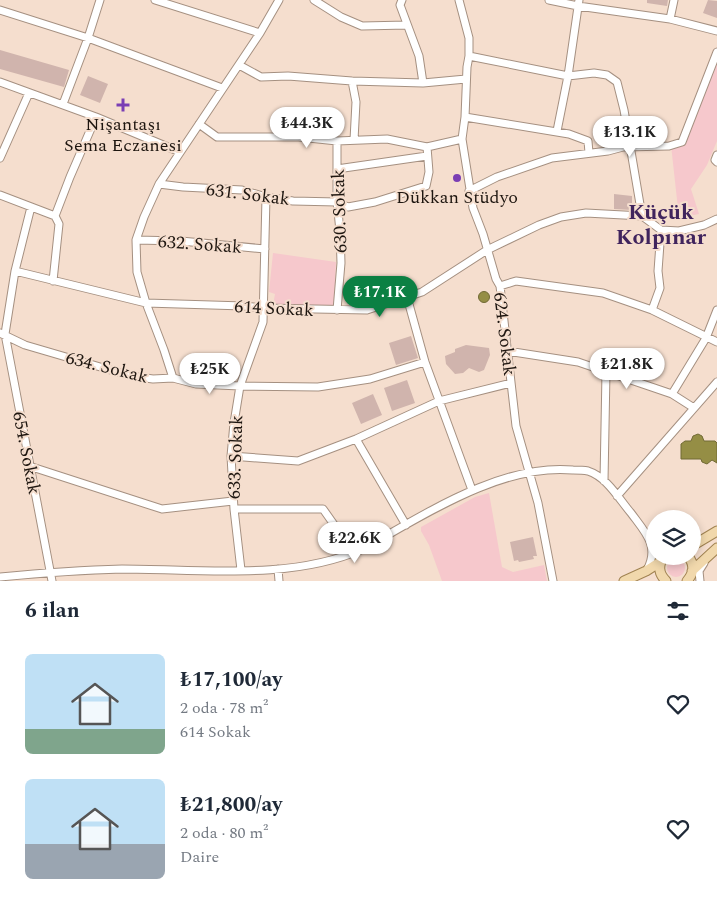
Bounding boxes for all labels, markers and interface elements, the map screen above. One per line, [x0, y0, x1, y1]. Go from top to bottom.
marker: Nişantaşı Sema Eczanesi [117, 99, 129, 111]
pin: ₺44.3K [266, 106, 348, 149]
place label: Nişantaşı Sema Eczanesi [64, 111, 182, 159]
text: ₺44.3K [281, 111, 333, 135]
pin: ₺13.1K [589, 116, 671, 158]
text: ₺13.1K [604, 120, 656, 144]
street label: 630. Sokak [325, 168, 354, 254]
marker: Dükkan Stüdyo [451, 172, 463, 184]
street label: 631. Sokak [205, 176, 291, 213]
place label: Dükkan Stüdyo [396, 184, 518, 211]
district label: Küçük Kolpınar [616, 196, 707, 254]
street label: 632. Sokak [157, 228, 243, 261]
pin: ₺17.1K [339, 276, 421, 318]
text: ₺17.1K [354, 280, 406, 304]
street label: 624. Sokak [486, 291, 523, 377]
street label: 614 Sokak [233, 293, 314, 324]
street label: 634. Sokak [63, 344, 151, 391]
pin: ₺21.8K [586, 348, 668, 390]
pin: ₺25K [180, 352, 240, 395]
text: ₺21.8K [601, 352, 653, 376]
text: ₺25K [190, 357, 230, 381]
street label: 654. Sokak [5, 409, 48, 497]
street label: 633. Sokak [221, 414, 250, 500]
map controls [646, 510, 701, 565]
button: layers [646, 510, 701, 565]
pin: ₺22.6K [314, 522, 396, 564]
text: ₺22.6K [329, 526, 381, 550]
text: 6 ilan [25, 595, 80, 627]
icon: filters [664, 597, 692, 625]
text: ₺17,100/ay [180, 664, 282, 696]
icon: home [65, 674, 125, 734]
icon: heart [664, 690, 692, 718]
text: 2 oda · 78 m² [180, 696, 268, 720]
text: 614 Sokak [180, 720, 251, 744]
text: ₺21,800/ay [180, 789, 282, 821]
icon: home [65, 799, 125, 859]
icon: heart [664, 815, 692, 843]
text: 2 oda · 80 m² [180, 821, 268, 845]
text: Daire [180, 845, 219, 869]

